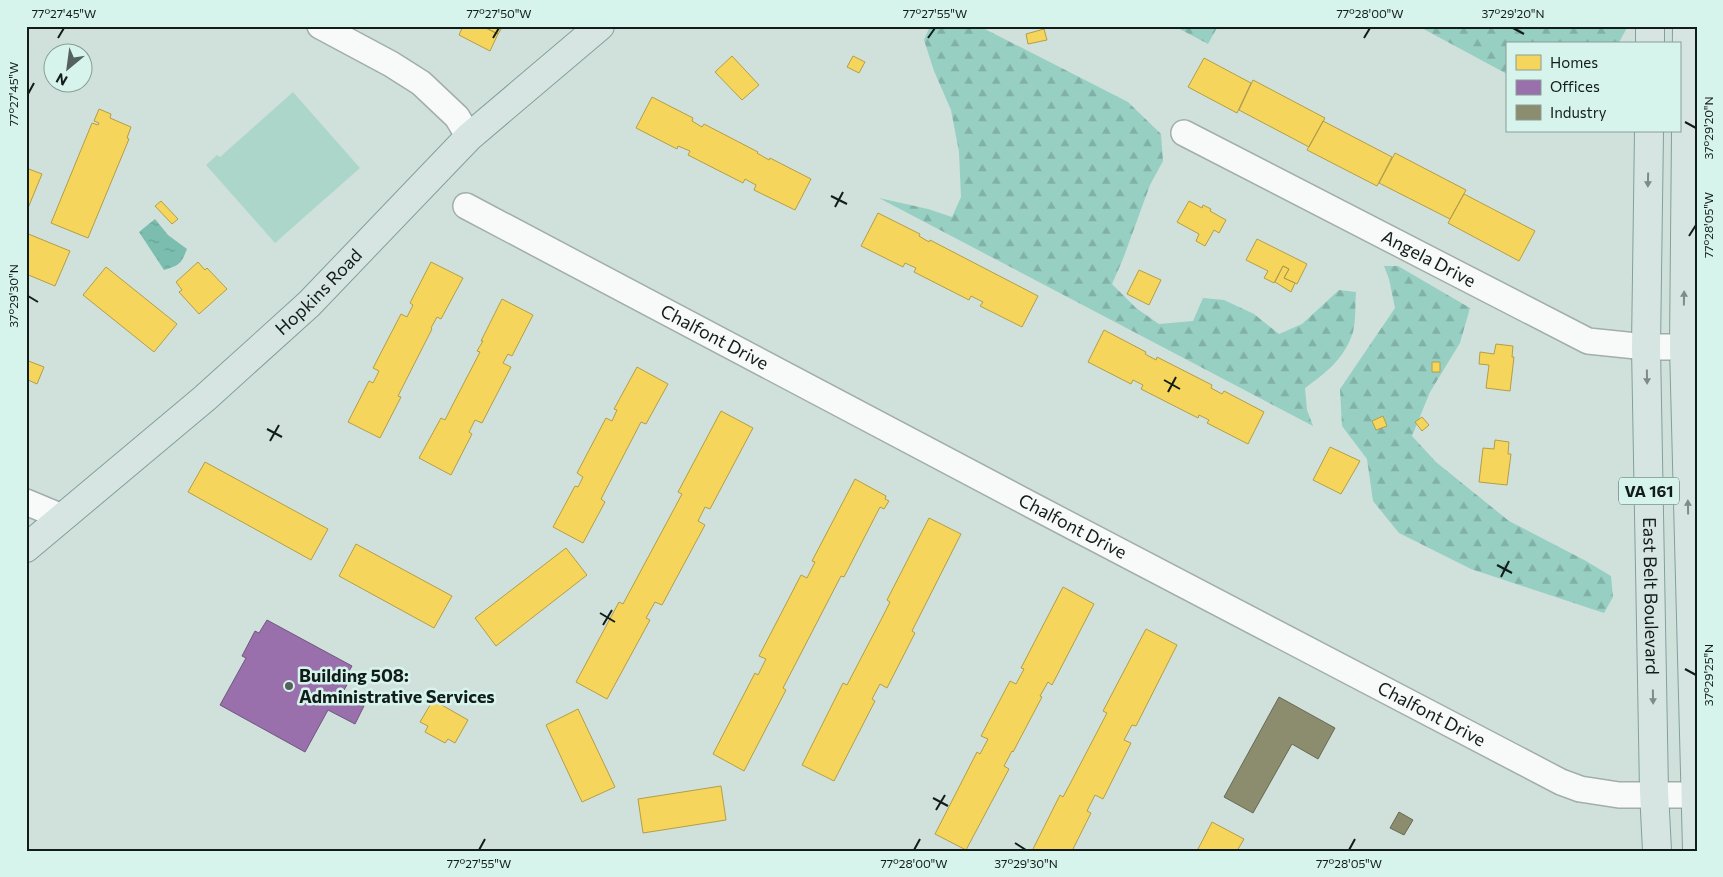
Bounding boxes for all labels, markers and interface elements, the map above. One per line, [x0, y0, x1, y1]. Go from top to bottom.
text: 77°27'45"W [32, 6, 96, 20]
text: 77°27'50"W [466, 6, 532, 20]
text: 77°27'55"W [903, 6, 967, 20]
text: 77°28'00"W [1336, 6, 1404, 20]
text: 37°29'20"N [1481, 6, 1545, 20]
north arrow [42, 42, 92, 92]
legend [1506, 42, 1680, 132]
text: Homes [1550, 53, 1598, 71]
text: 77°27'45"W [6, 62, 20, 126]
text: N [53, 70, 70, 90]
text: Offices [1550, 77, 1600, 95]
text: 37°29'20"N [1701, 96, 1715, 160]
text: Industry [1550, 103, 1607, 121]
one-way arrow [1644, 172, 1652, 188]
text: 77°28'05"W [1701, 192, 1715, 258]
street label: Angela Drive [1378, 225, 1480, 291]
street label: Hopkins Road [270, 244, 366, 339]
text: 37°29'30"N [6, 264, 20, 328]
one-way arrow [1680, 290, 1688, 306]
street label: Chalfont Drive [657, 299, 773, 374]
one-way arrow [1643, 370, 1651, 386]
road number: VA 161 [1619, 478, 1679, 504]
street label: Chalfont Drive [1015, 488, 1131, 563]
one-way arrow [1683, 499, 1691, 515]
street label: East Belt Boulevard [1639, 517, 1664, 675]
text: 37°29'25"N [1701, 644, 1715, 706]
place label: Building 508: Administrative Services [299, 664, 495, 707]
street label: Chalfont Drive [1374, 676, 1490, 751]
marker: Building 508: Administrative Services [283, 680, 295, 692]
one-way arrow [1649, 690, 1657, 706]
text: 77°27'55"W [447, 856, 511, 870]
text: 77°28'00"W [880, 856, 948, 870]
text: 37°29'30"N [994, 856, 1058, 870]
text: 77°28'05"W [1316, 856, 1382, 870]

